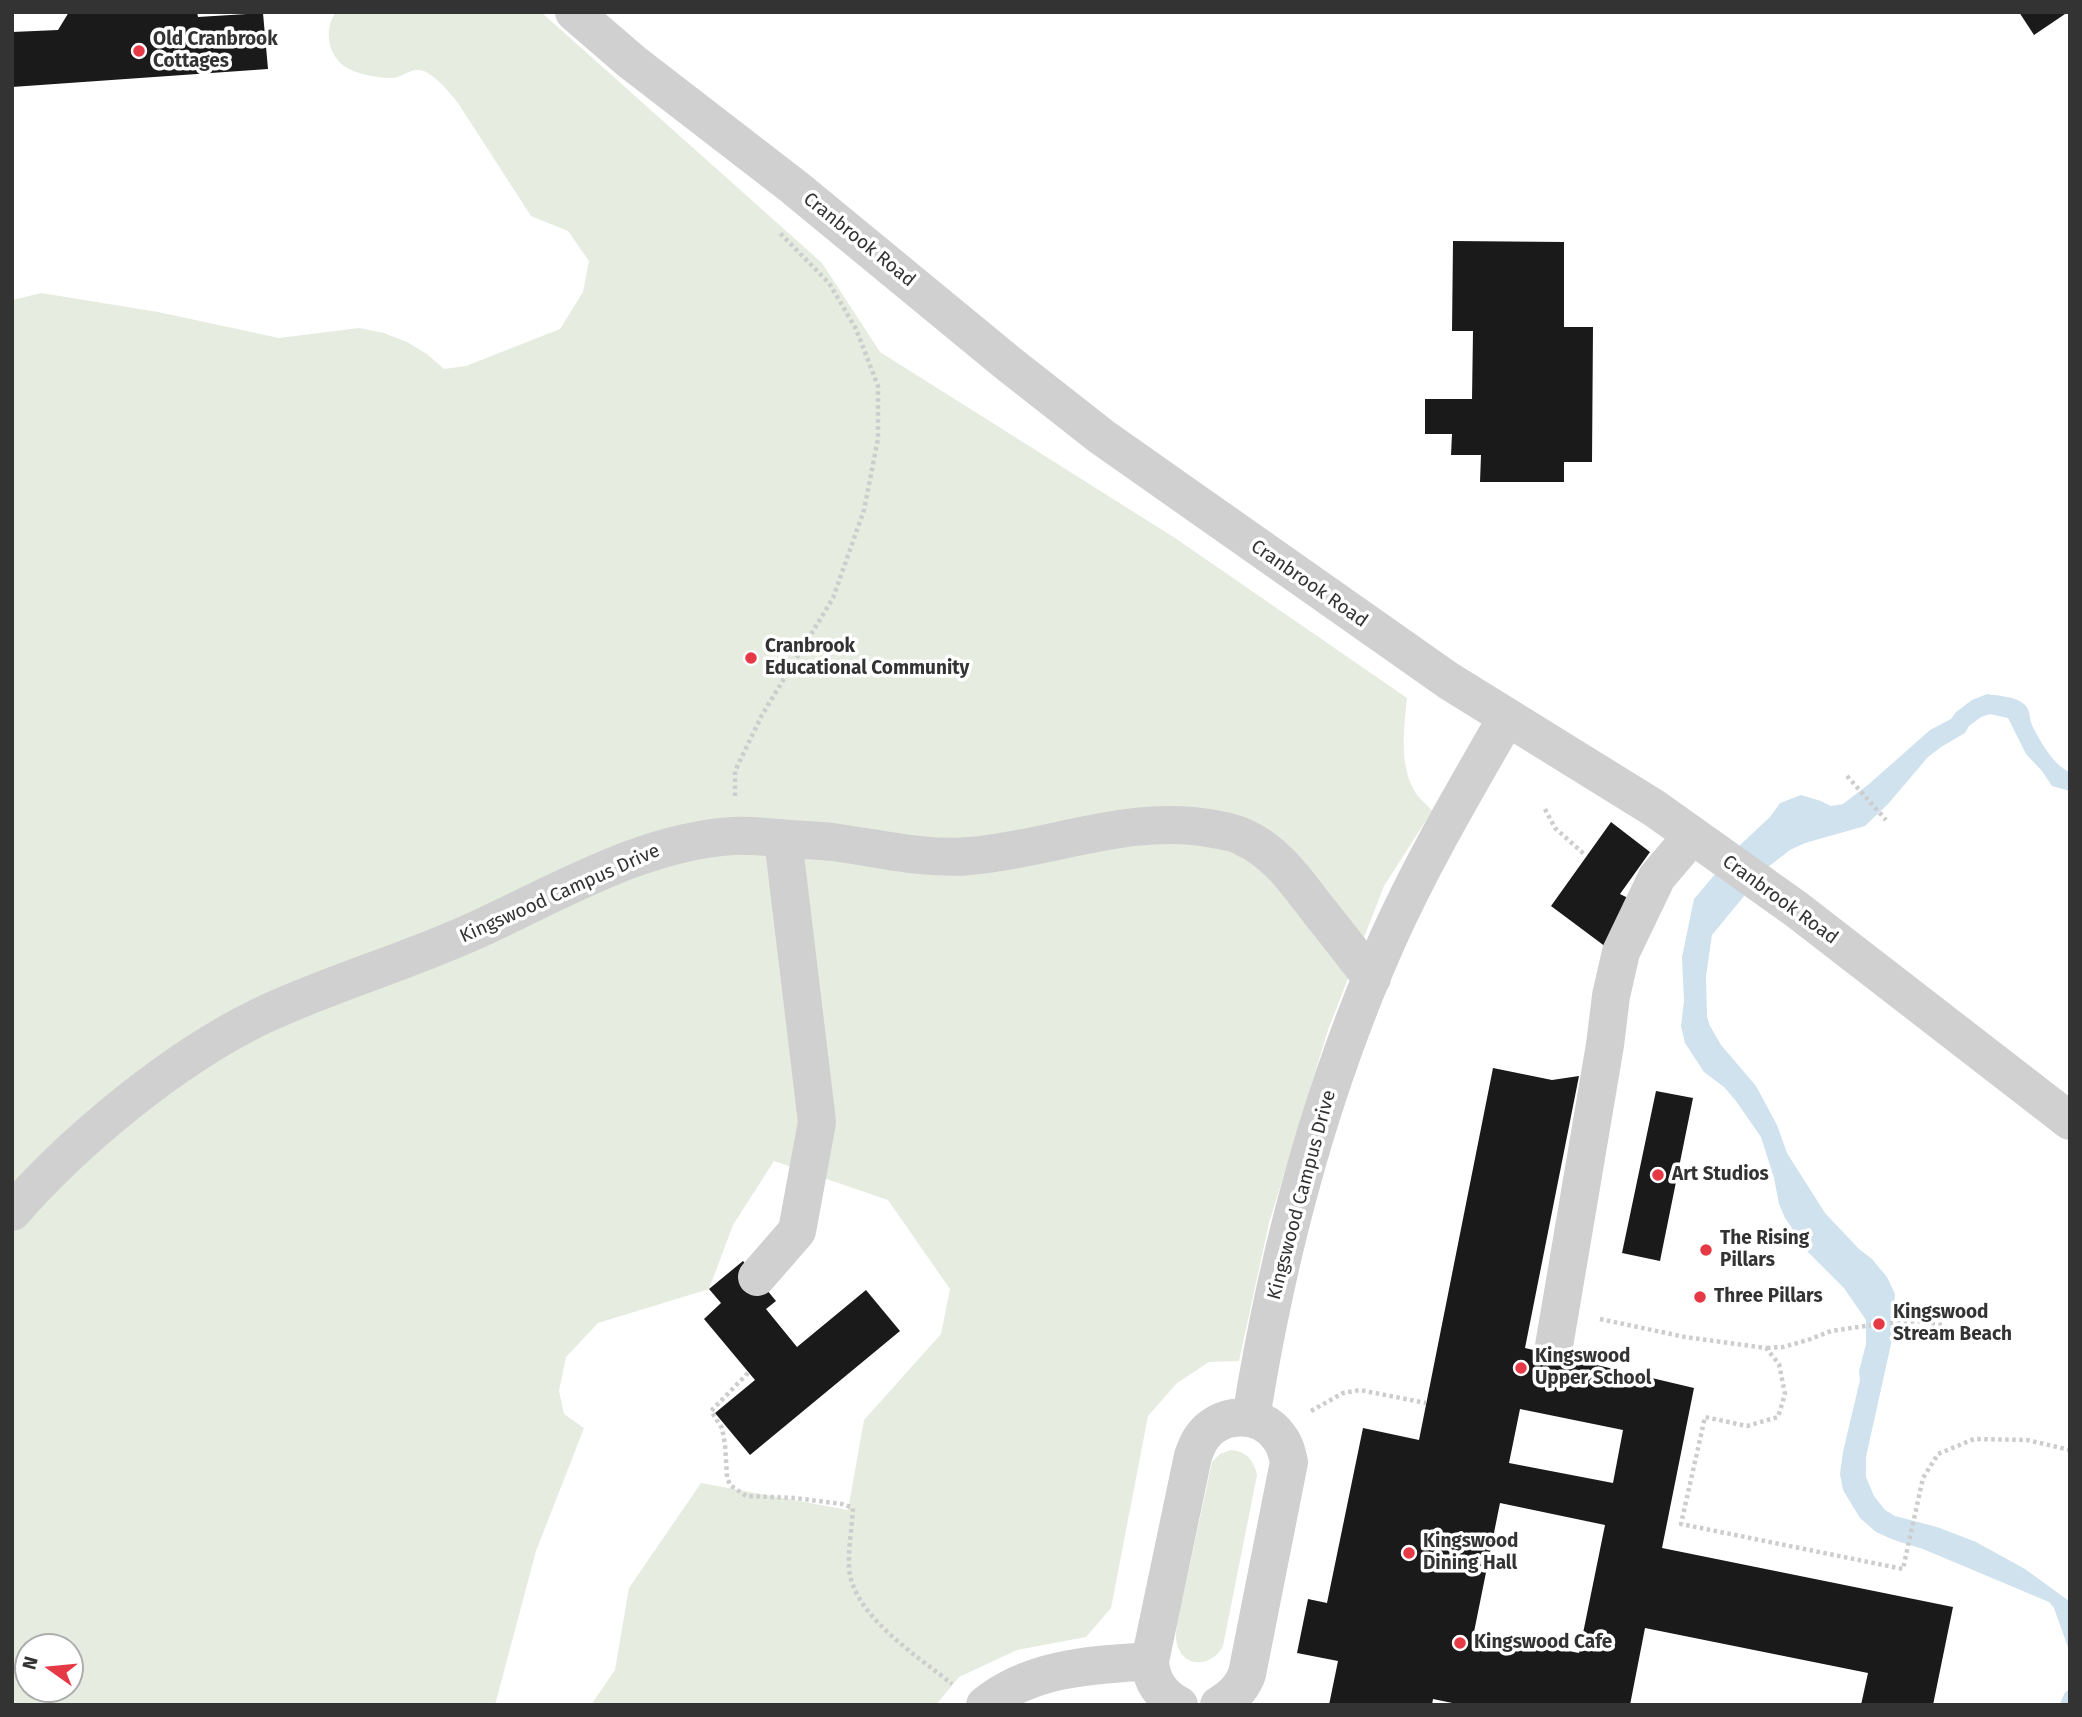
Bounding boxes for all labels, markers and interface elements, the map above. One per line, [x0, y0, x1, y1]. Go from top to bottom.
place label: Old Cranbrook Cottages [153, 29, 278, 73]
marker: Old Cranbrook Cottages [131, 43, 147, 59]
street label: Cranbrook Road [798, 188, 920, 292]
street label: Cranbrook Road [1246, 535, 1372, 633]
place label: Cranbrook Educational Community [765, 636, 969, 680]
marker: Cranbrook Educational Community [743, 650, 759, 666]
street label: Kingswood Campus Drive [457, 840, 663, 948]
street label: Cranbrook Road [1718, 850, 1842, 950]
street label: Kingswood Campus Drive [1263, 1088, 1341, 1302]
place label: Art Studios [1672, 1164, 1769, 1186]
marker: Art Studios [1650, 1167, 1666, 1183]
place label: The Rising Pillars [1720, 1228, 1809, 1272]
marker: The Rising Pillars [1698, 1242, 1714, 1258]
place label: Three Pillars [1714, 1286, 1823, 1308]
marker: Three Pillars [1692, 1289, 1708, 1305]
place label: Kingswood Stream Beach [1893, 1302, 2012, 1346]
marker: Kingswood Stream Beach [1871, 1316, 1887, 1332]
place label: Kingswood Upper School [1535, 1346, 1651, 1390]
marker: Kingswood Upper School [1513, 1360, 1529, 1376]
place label: Kingswood Dining Hall [1423, 1531, 1518, 1575]
marker: Kingswood Dining Hall [1401, 1545, 1417, 1561]
place label: Kingswood Cafe [1474, 1632, 1612, 1654]
north arrow [14, 1633, 84, 1703]
marker: Kingswood Cafe [1452, 1635, 1468, 1651]
text: N [17, 1654, 43, 1672]

